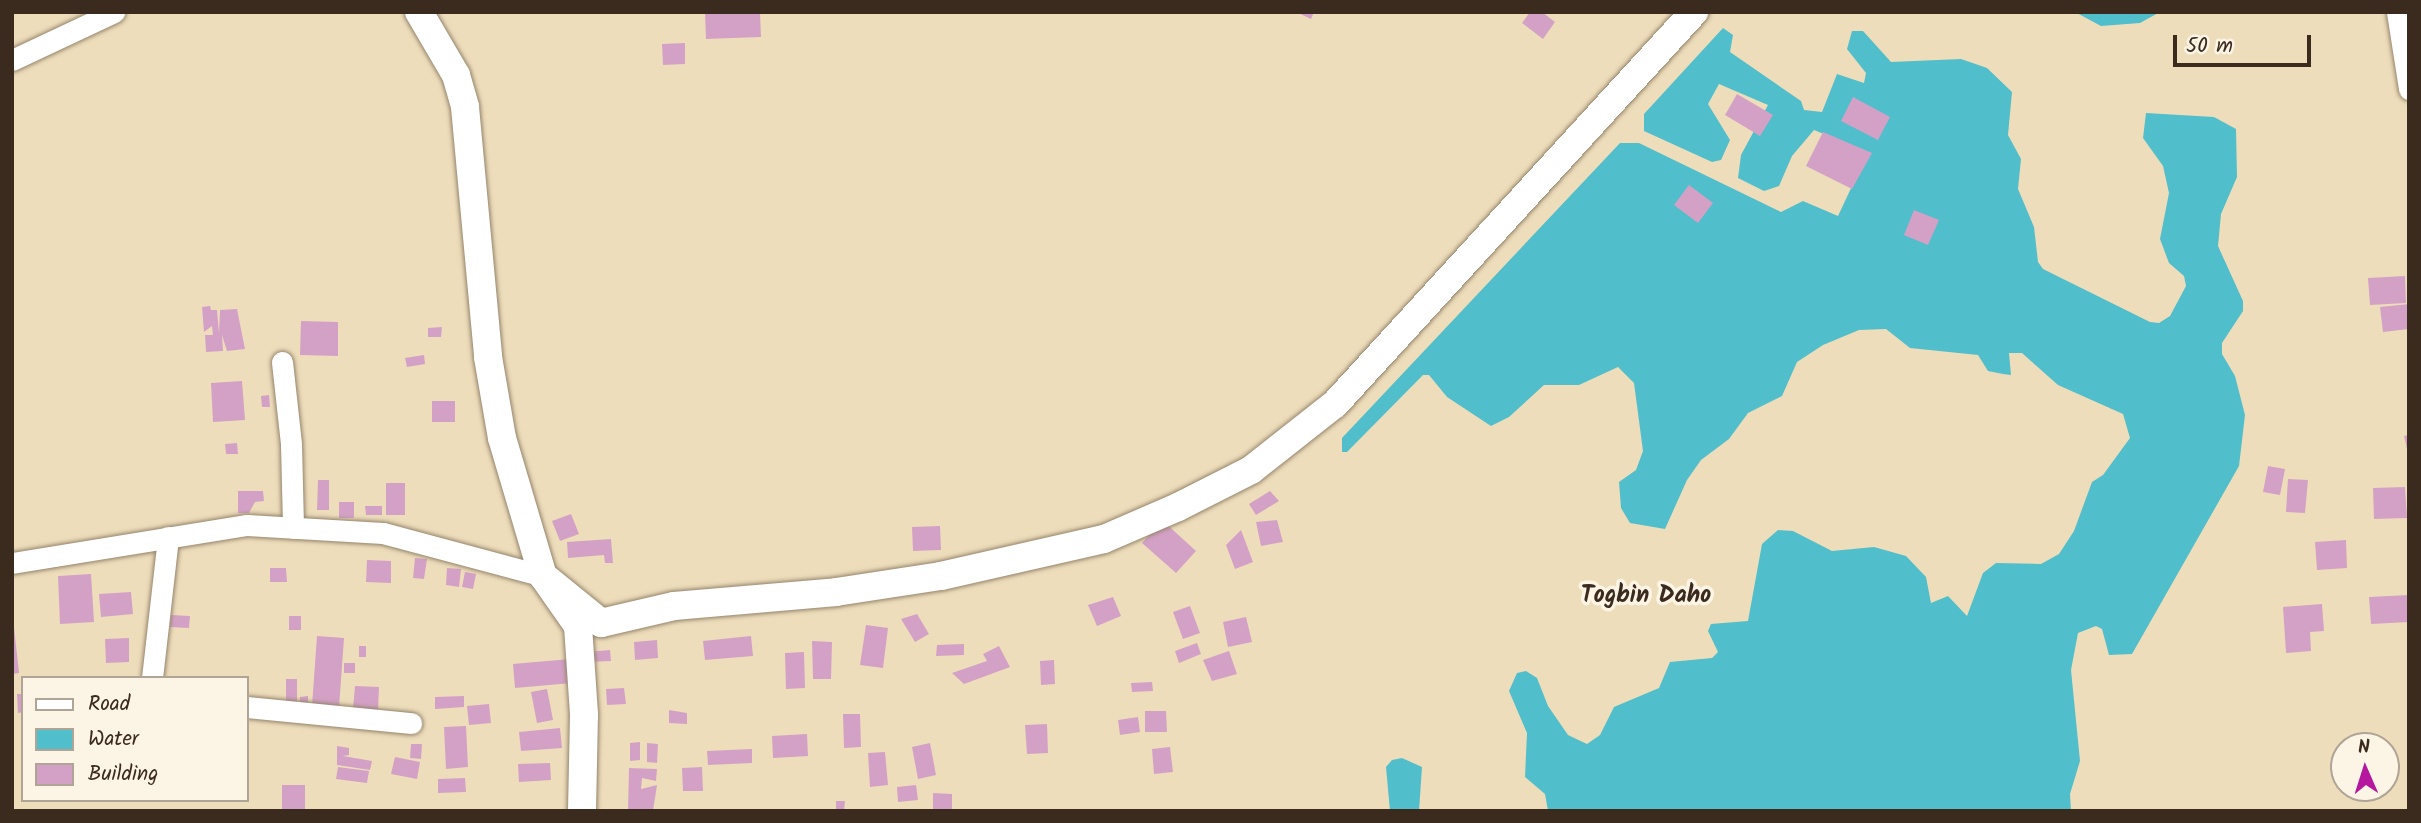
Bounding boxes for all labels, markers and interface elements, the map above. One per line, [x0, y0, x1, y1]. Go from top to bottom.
scale bar [2176, 21, 2314, 65]
text: 50 m [2186, 30, 2233, 63]
district label: Togbin Daho [1581, 582, 1711, 610]
legend [21, 676, 248, 802]
text: Road [88, 688, 130, 721]
text: Water [88, 723, 139, 756]
north arrow [2330, 732, 2400, 802]
text: N [2357, 733, 2371, 763]
text: Building [88, 758, 158, 791]

